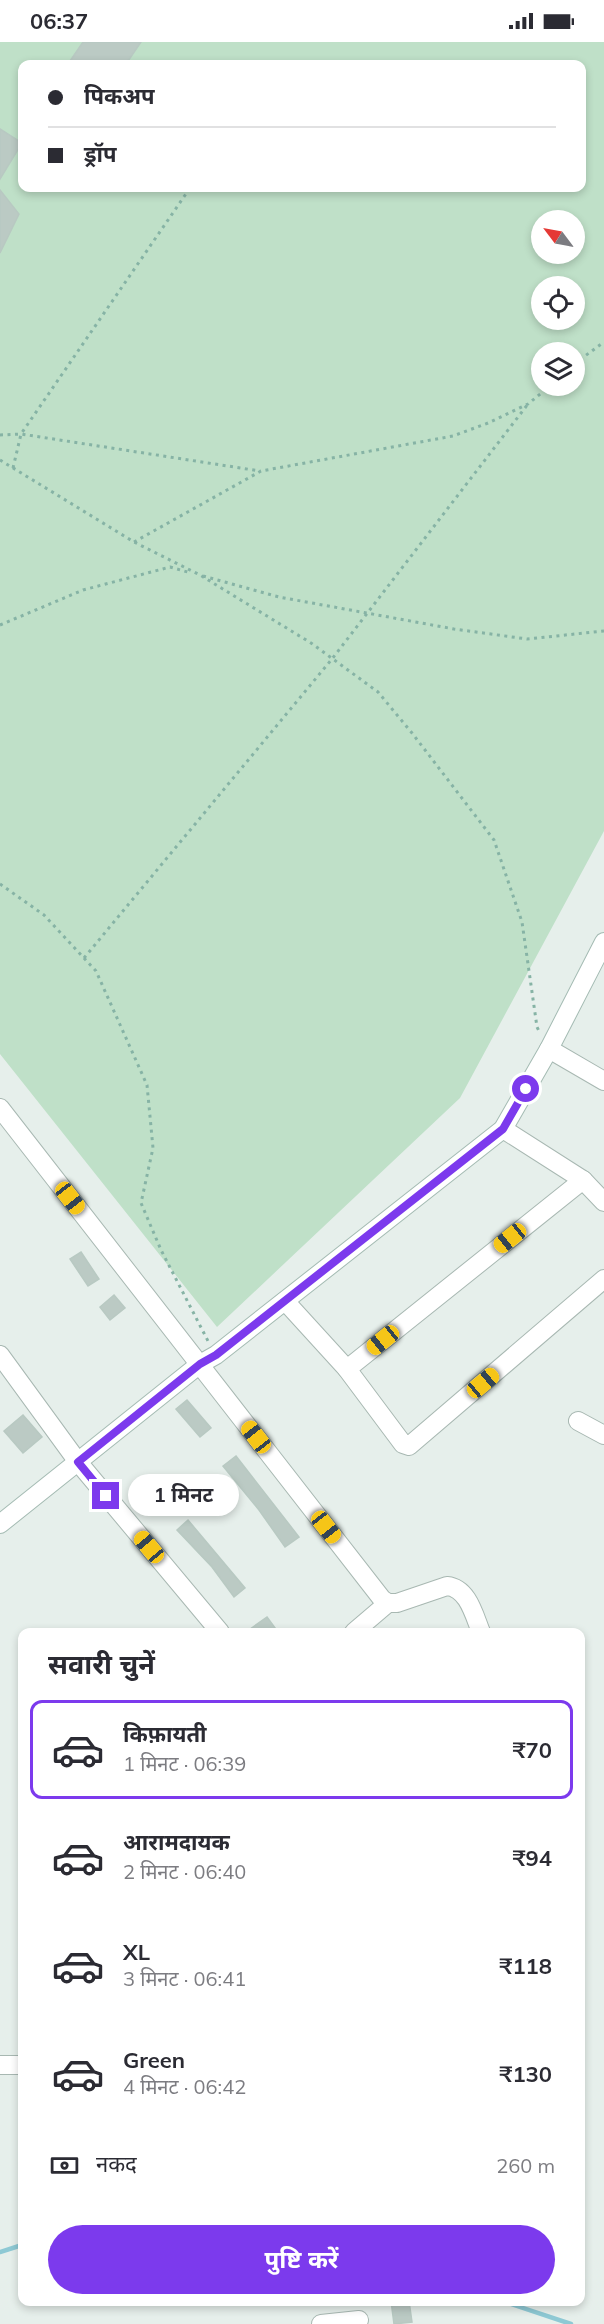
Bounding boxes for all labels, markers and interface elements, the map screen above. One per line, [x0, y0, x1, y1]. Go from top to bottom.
text: 06:37 [30, 7, 88, 35]
text: पिकअप [84, 82, 155, 110]
text: ड्रॉप [84, 140, 117, 168]
north arrow [531, 210, 585, 264]
map controls [531, 210, 585, 396]
button: locate [531, 276, 585, 330]
button: layers [531, 342, 585, 396]
route start [512, 1075, 539, 1102]
car [52, 1178, 88, 1218]
car [490, 1220, 530, 1256]
car [363, 1322, 403, 1358]
car [463, 1365, 503, 1401]
car [238, 1417, 274, 1457]
callout: 1 मिनट [127, 1475, 238, 1517]
route end [92, 1482, 119, 1509]
text: 1 मिनट [154, 1482, 213, 1507]
car [308, 1507, 344, 1547]
car [131, 1527, 167, 1567]
text: सवारी चुनें [48, 1647, 155, 1681]
text: किफ़ायती [123, 1720, 207, 1748]
icon: car [51, 1723, 105, 1777]
text: ₹70 [512, 1736, 552, 1764]
text: 1 मिनट · 06:39 [123, 1751, 246, 1776]
text: आरामदायक [123, 1828, 230, 1856]
icon: car [51, 1831, 105, 1885]
text: ₹94 [512, 1844, 552, 1872]
text: 2 मिनट · 06:40 [123, 1859, 246, 1884]
text: XL [123, 1938, 150, 1966]
icon: car [51, 1939, 105, 1993]
text: ₹118 [499, 1952, 552, 1980]
text: 3 मिनट · 06:41 [123, 1966, 246, 1991]
text: Green [123, 2046, 185, 2074]
icon: car [51, 2047, 105, 2101]
text: ₹130 [499, 2060, 552, 2088]
text: 4 मिनट · 06:42 [123, 2074, 246, 2099]
icon: cash [48, 2149, 81, 2182]
text: नकद [96, 2150, 137, 2178]
text: 260 m [496, 2153, 555, 2178]
button: पुष्टि करें [48, 2225, 555, 2294]

